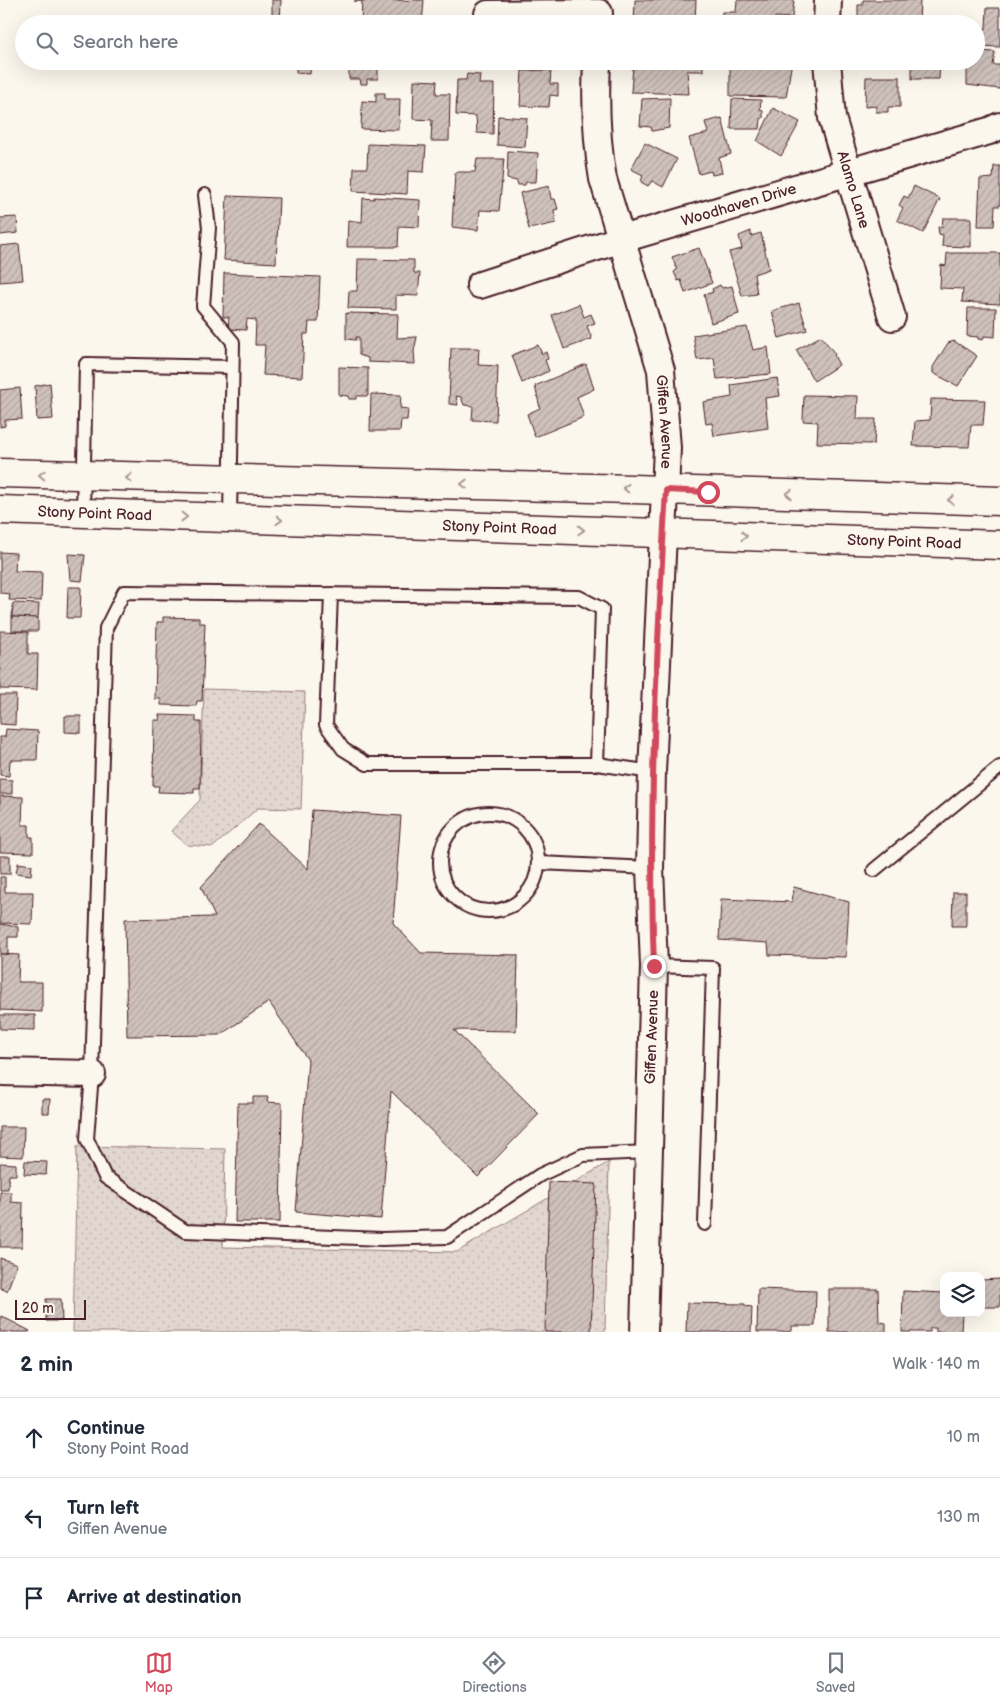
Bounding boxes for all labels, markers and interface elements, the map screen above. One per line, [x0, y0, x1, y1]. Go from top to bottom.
search box [15, 15, 985, 70]
icon: search [33, 29, 61, 57]
text: Search here [73, 31, 178, 54]
street label: Alamo Lane [833, 149, 874, 231]
street label: Woodhaven Drive [679, 179, 799, 231]
street label: Giffen Avenue [652, 374, 677, 469]
one-way arrow [38, 470, 46, 481]
one-way arrow [125, 472, 133, 483]
one-way arrow [460, 479, 468, 490]
route start [697, 481, 720, 504]
one-way arrow [622, 483, 630, 494]
one-way arrow [785, 489, 793, 500]
one-way arrow [947, 494, 955, 505]
street label: Stony Point Road [37, 502, 152, 525]
one-way arrow [180, 512, 188, 522]
one-way arrow [276, 515, 283, 525]
street label: Stony Point Road [442, 516, 557, 539]
one-way arrow [578, 525, 586, 536]
street label: Stony Point Road [847, 530, 962, 553]
one-way arrow [740, 531, 748, 541]
route end [643, 955, 666, 978]
street label: Giffen Avenue [641, 990, 663, 1084]
map controls [940, 1272, 985, 1317]
button: layers [940, 1272, 985, 1317]
scale bar [15, 1297, 86, 1320]
text: 20 m [22, 1300, 54, 1317]
text: 2 min [20, 1352, 73, 1377]
text: Walk · 140 m [893, 1355, 980, 1374]
text: Continue [67, 1417, 145, 1440]
icon: ahead [20, 1424, 48, 1452]
text: 10 m [947, 1428, 980, 1447]
text: Stony Point Road [67, 1440, 189, 1459]
text: Turn left [67, 1497, 139, 1520]
icon: left [20, 1504, 48, 1532]
text: 130 m [937, 1508, 980, 1527]
text: Giffen Avenue [67, 1520, 167, 1539]
icon: arrive [20, 1584, 48, 1612]
text: Arrive at destination [67, 1586, 242, 1609]
tab: Map [145, 1649, 173, 1696]
tab: Directions [462, 1649, 527, 1696]
tab: Saved [816, 1649, 855, 1696]

